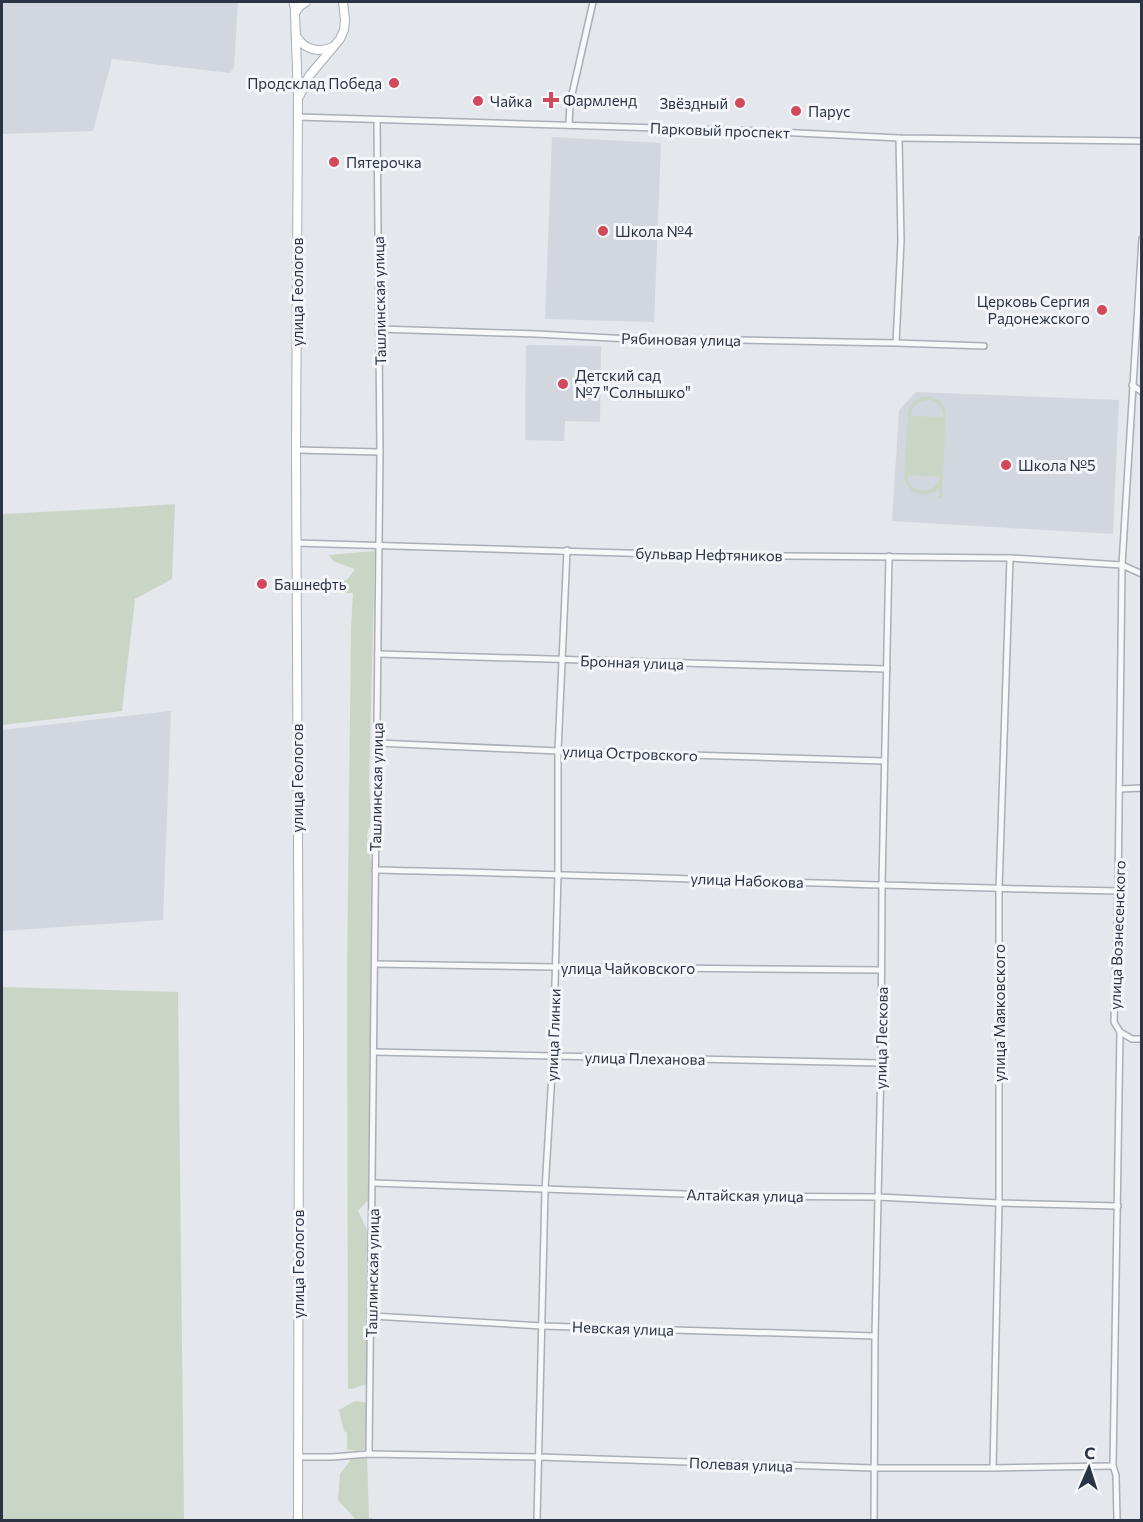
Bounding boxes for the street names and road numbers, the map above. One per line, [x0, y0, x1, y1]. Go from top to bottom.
street label: Парковый проспект [650, 119, 790, 141]
street label: Ташлинская улица [369, 236, 389, 366]
street label: улица Геологов [288, 237, 306, 347]
street label: Рябиновая улица [621, 329, 741, 349]
street label: бульвар Нефтяников [635, 544, 783, 564]
street label: Бронная улица [580, 651, 684, 673]
street label: Ташлинская улица [366, 722, 386, 852]
street label: улица Геологов [288, 723, 306, 833]
street label: улица Островского [562, 742, 698, 764]
street label: улица Вознесенского [1105, 860, 1129, 1010]
street label: улица Набокова [690, 869, 804, 891]
street label: улица Маяковского [990, 944, 1008, 1082]
street label: улица Чайковского [561, 959, 695, 977]
street label: улица Лескова [871, 986, 891, 1090]
street label: улица Глинки [542, 988, 564, 1082]
street label: улица Плеханова [585, 1048, 705, 1068]
street label: Алтайская улица [686, 1185, 804, 1205]
street label: Ташлинская улица [362, 1208, 382, 1338]
street label: улица Геологов [289, 1209, 307, 1319]
street label: Невская улица [572, 1317, 674, 1339]
street label: Полевая улица [689, 1453, 793, 1475]

